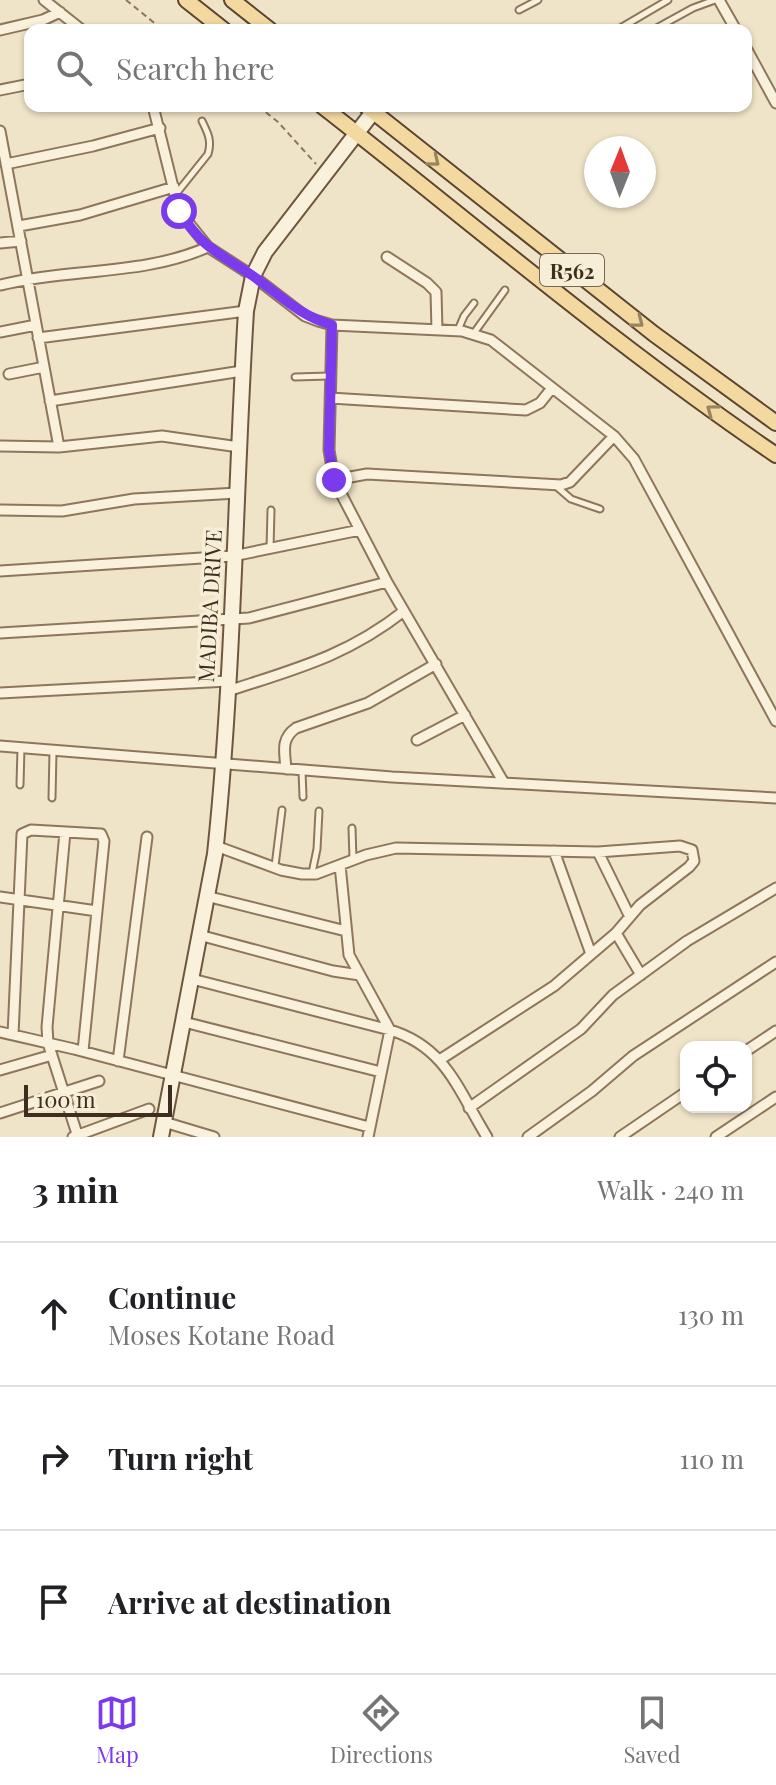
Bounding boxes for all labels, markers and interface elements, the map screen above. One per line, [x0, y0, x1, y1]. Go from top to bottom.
search box [24, 24, 752, 112]
icon: search [52, 46, 96, 90]
text: Search here [116, 48, 275, 88]
north arrow [584, 136, 656, 208]
one-way arrow [425, 151, 440, 165]
route start [161, 193, 197, 229]
road number: R562 [540, 254, 604, 286]
one-way arrow [629, 312, 644, 326]
one-way arrow [706, 405, 721, 419]
route end [316, 462, 352, 498]
street label: MADIBA DRIVE [190, 529, 228, 683]
map controls [680, 1041, 752, 1113]
button: locate [680, 1041, 752, 1113]
scale bar [24, 1081, 172, 1117]
text: 100 m [36, 1084, 96, 1114]
text: 3 min [32, 1166, 119, 1212]
text: Walk · 240 m [597, 1172, 744, 1207]
text: Continue [108, 1277, 236, 1317]
icon: ahead [32, 1292, 76, 1336]
text: 130 m [678, 1297, 744, 1332]
text: Moses Kotane Road [108, 1317, 335, 1352]
icon: right [32, 1436, 76, 1480]
text: Turn right [108, 1438, 253, 1478]
text: 110 m [680, 1441, 744, 1476]
icon: arrive [32, 1580, 76, 1624]
text: Arrive at destination [108, 1582, 391, 1622]
tab: Map [95, 1691, 139, 1769]
tab: Directions [330, 1691, 433, 1769]
tab: Saved [623, 1691, 681, 1769]

